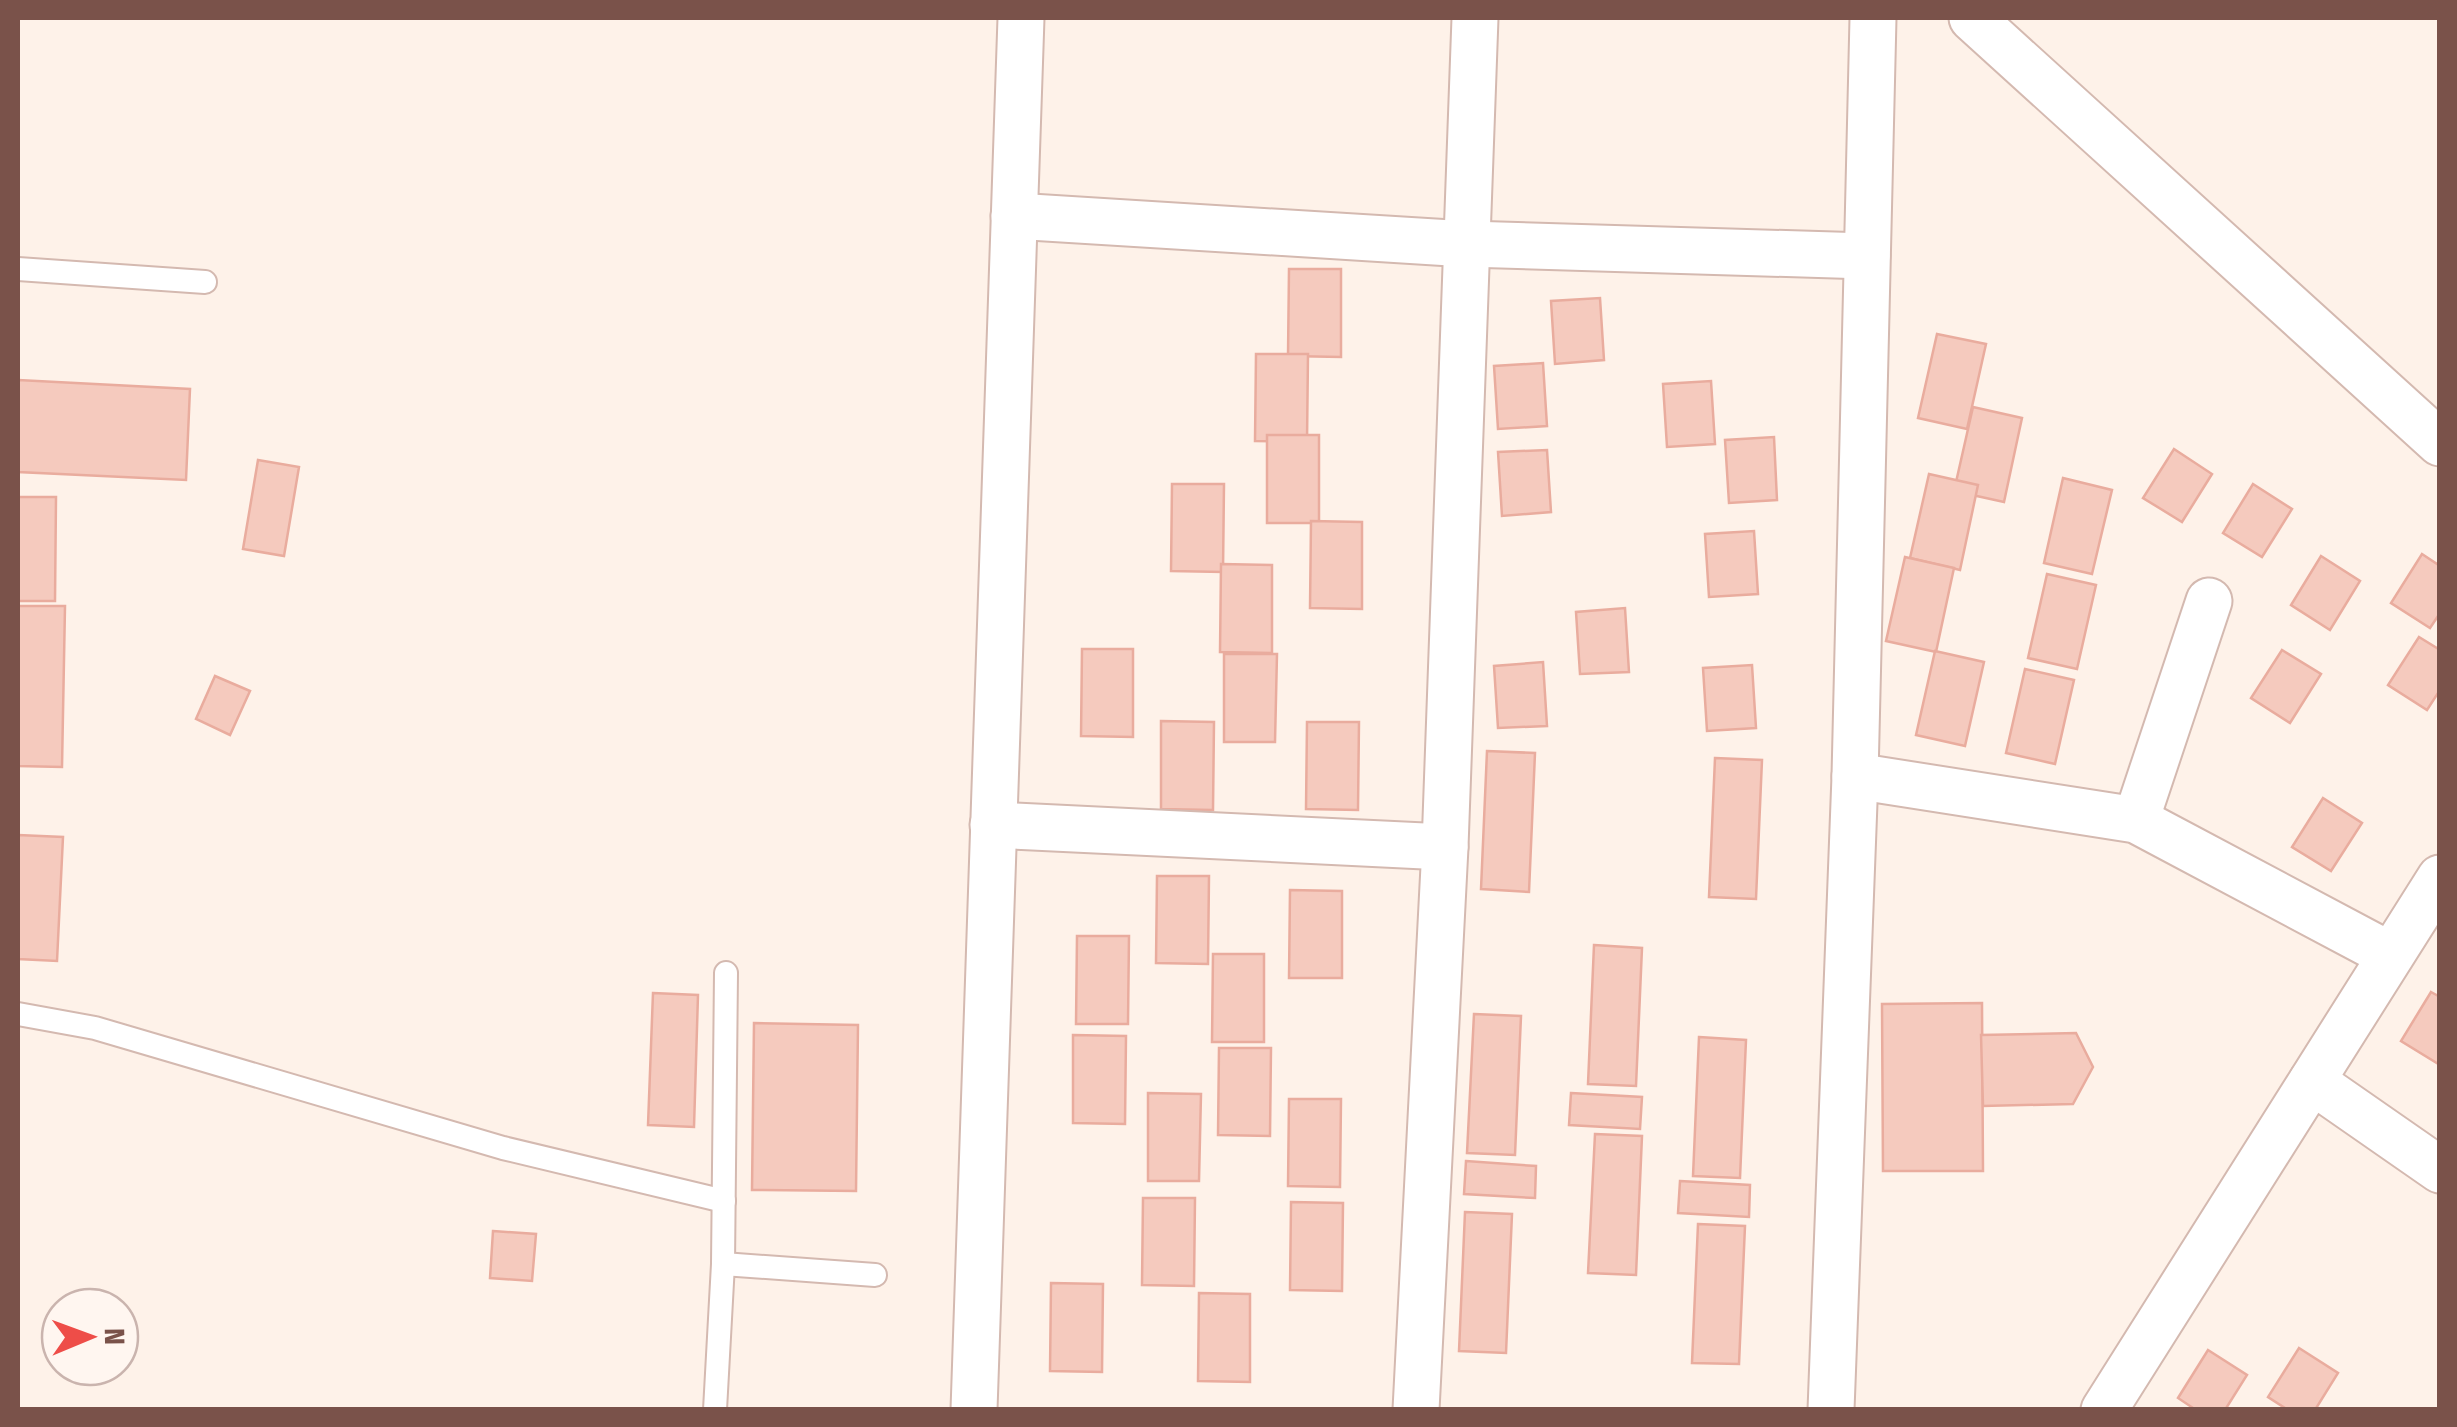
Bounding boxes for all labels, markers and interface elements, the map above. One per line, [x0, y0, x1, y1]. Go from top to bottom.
north arrow [40, 1287, 140, 1387]
text: N [98, 1328, 131, 1345]

